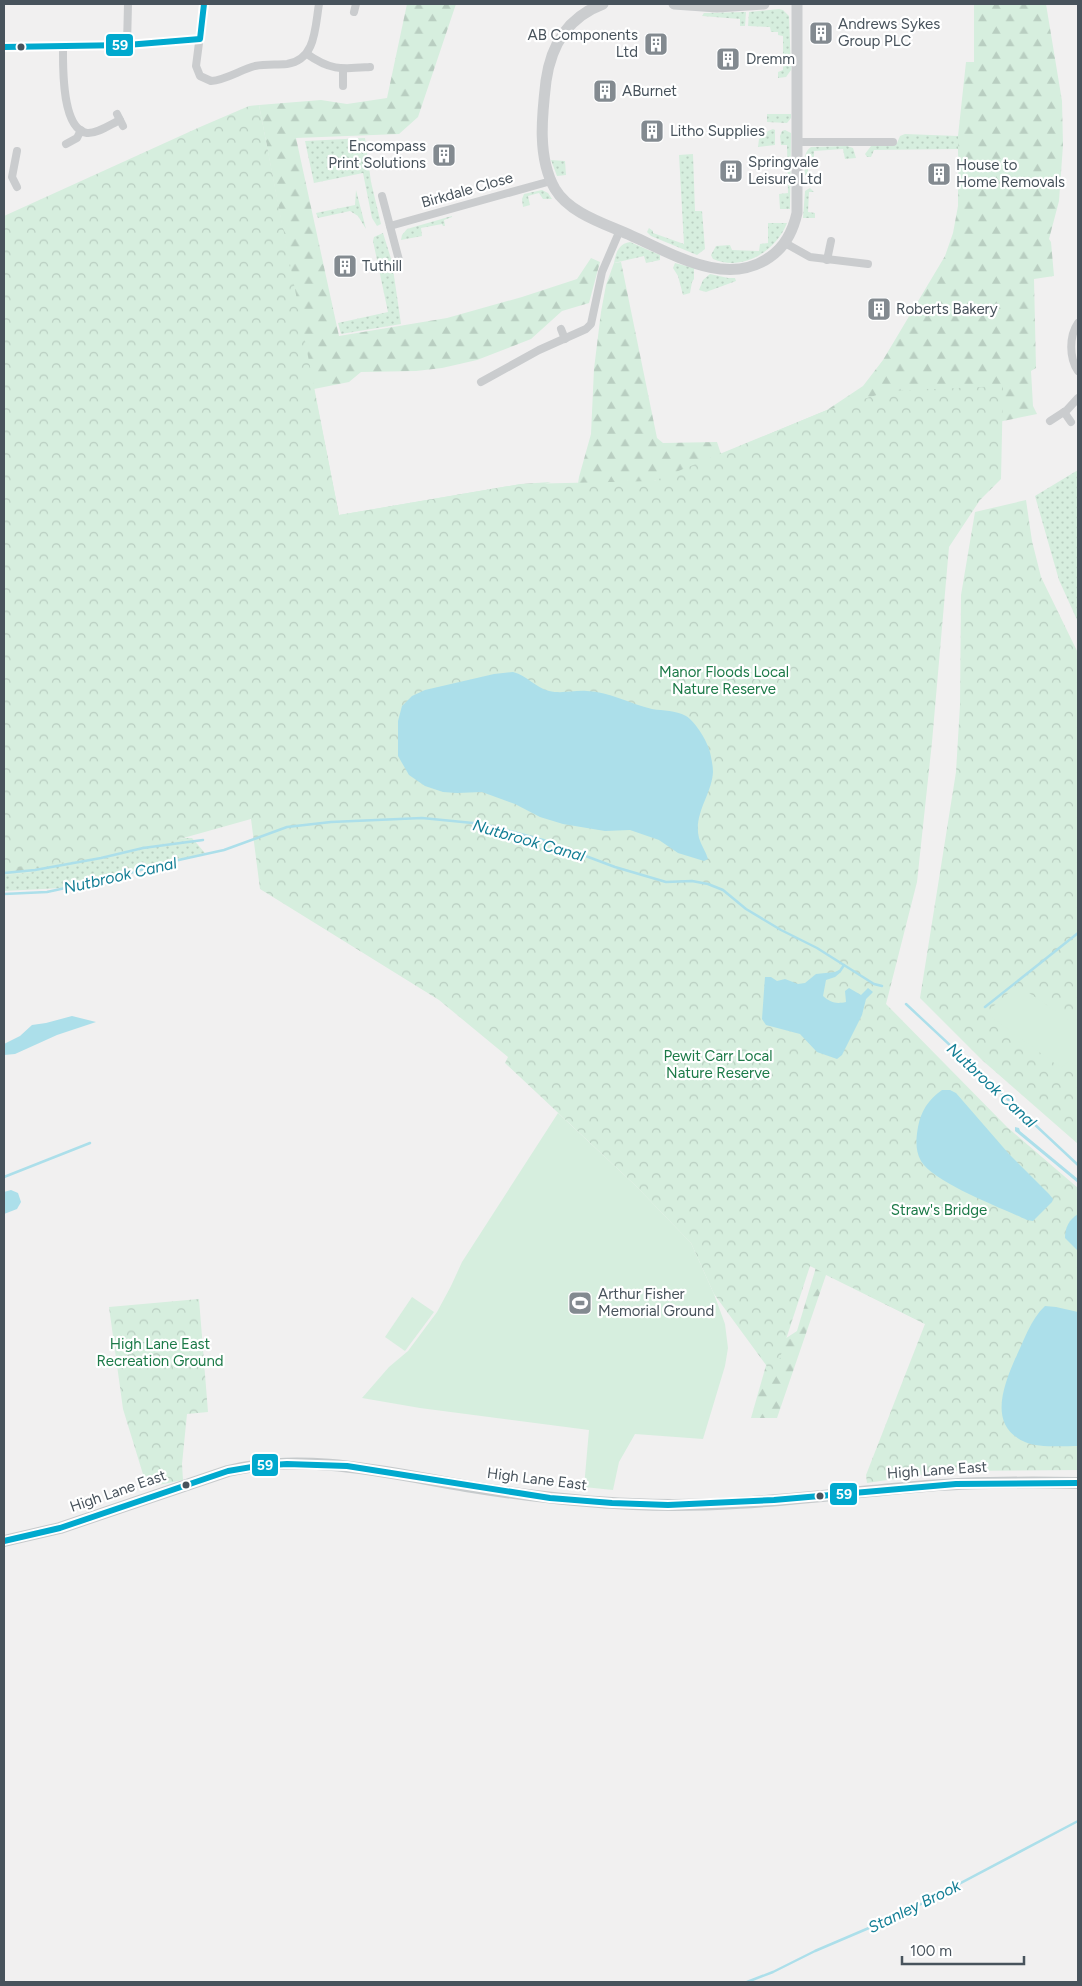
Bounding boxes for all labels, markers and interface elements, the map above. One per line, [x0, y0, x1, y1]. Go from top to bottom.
place label: Andrews Sykes Group PLC [838, 15, 940, 50]
building icon: Andrews Sykes Group PLC [808, 20, 834, 46]
place label: AB Components Ltd [528, 26, 638, 61]
building icon: AB Components Ltd [643, 31, 669, 57]
line badge: 59 [105, 33, 134, 57]
text: 59 [112, 37, 128, 54]
unlabelled marker [16, 42, 26, 52]
building icon: Dremm [715, 46, 741, 72]
place label: Dremm [746, 50, 795, 68]
building icon: ABurnet [592, 78, 618, 104]
place label: ABurnet [622, 82, 677, 100]
building icon: Litho Supplies [639, 118, 665, 144]
place label: Litho Supplies [670, 122, 765, 140]
place label: Encompass Print Solutions [328, 137, 426, 172]
building icon: Encompass Print Solutions [431, 142, 457, 168]
place label: Springvale Leisure Ltd [748, 153, 822, 188]
place label: House to Home Removals [956, 156, 1065, 191]
building icon: Springvale Leisure Ltd [718, 158, 744, 184]
building icon: House to Home Removals [926, 161, 952, 187]
street label: Birkdale Close [419, 168, 515, 212]
building icon: Tuthill [332, 253, 358, 279]
place label: Tuthill [362, 257, 402, 275]
building icon: Roberts Bakery [866, 296, 892, 322]
place label: Roberts Bakery [896, 300, 998, 318]
park label: Manor Floods Local Nature Reserve [659, 663, 789, 698]
water label: Nutbrook Canal [471, 815, 587, 866]
water label: Nutbrook Canal [62, 853, 179, 898]
water label: Nutbrook Canal [943, 1039, 1041, 1132]
park label: Pewit Carr Local Nature Reserve [663, 1047, 773, 1082]
park label: Straw's Bridge [891, 1201, 987, 1219]
place label: Arthur Fisher Memorial Ground [598, 1285, 714, 1320]
sports icon: Arthur Fisher Memorial Ground [567, 1290, 593, 1316]
park label: High Lane East Recreation Ground [96, 1335, 224, 1370]
line badge: 59 [251, 1453, 279, 1477]
text: 59 [257, 1457, 273, 1474]
street label: High Lane East [886, 1457, 988, 1482]
street label: High Lane East [486, 1464, 588, 1494]
street label: High Lane East [68, 1466, 169, 1516]
unlabelled marker [181, 1480, 191, 1490]
line badge: 59 [829, 1482, 858, 1506]
text: 59 [836, 1486, 852, 1503]
unlabelled marker [815, 1491, 825, 1501]
water label: Stanley Brook [865, 1875, 965, 1937]
scale bar [902, 1934, 1024, 1966]
text: 100 m [910, 1942, 952, 1960]

